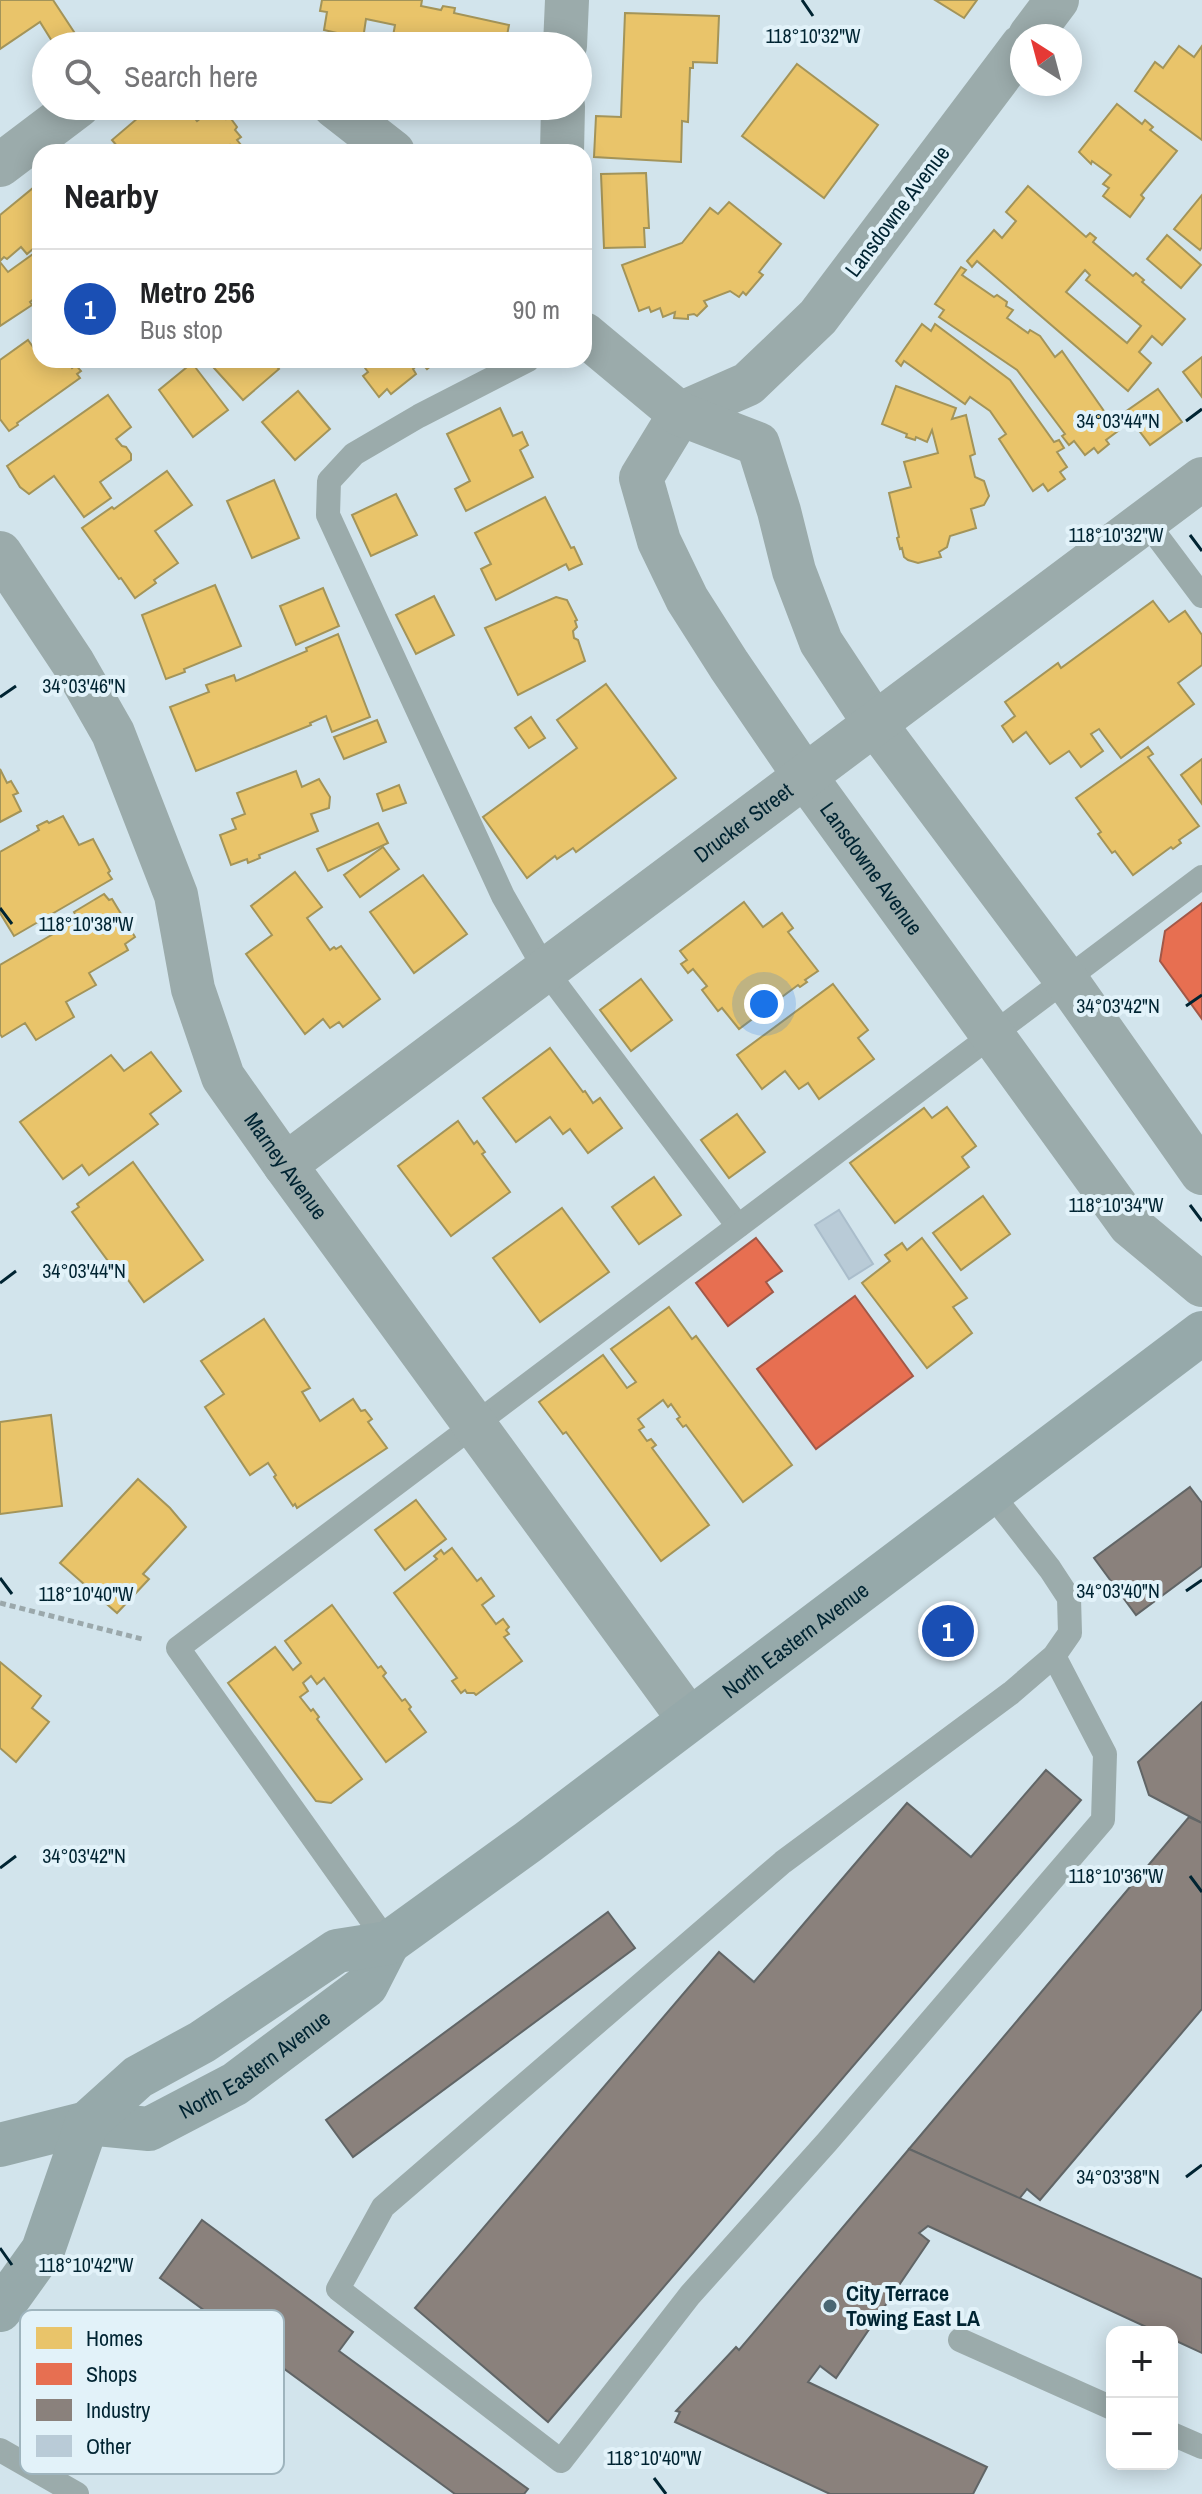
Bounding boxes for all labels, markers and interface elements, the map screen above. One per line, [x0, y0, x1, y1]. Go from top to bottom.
text: 118°10'32"W [765, 22, 861, 49]
north arrow [1010, 24, 1082, 96]
search box [32, 32, 592, 120]
icon: search [60, 54, 104, 98]
text: Search here [124, 56, 258, 96]
street label: Lansdowne Avenue [838, 139, 956, 283]
text: Nearby [64, 173, 159, 219]
text: Metro 256 [140, 272, 255, 312]
text: 1 [84, 292, 96, 327]
text: 90 m [513, 292, 560, 327]
text: Bus stop [140, 312, 223, 347]
text: 34°03'44"N [1076, 407, 1160, 434]
text: 118°10'32"W [1068, 521, 1164, 548]
text: 34°03'46"N [42, 672, 126, 699]
street label: Drucker Street [687, 775, 799, 869]
street label: Lansdowne Avenue [813, 796, 930, 941]
text: 118°10'38"W [38, 910, 134, 937]
your location [744, 984, 784, 1024]
text: 34°03'42"N [1076, 992, 1160, 1019]
street label: Marney Avenue [237, 1106, 335, 1226]
text: 118°10'34"W [1068, 1191, 1164, 1218]
text: 34°03'44"N [42, 1257, 126, 1284]
street label: North Eastern Avenue [716, 1575, 875, 1705]
text: 34°03'40"N [1076, 1577, 1160, 1604]
text: 118°10'40"W [38, 1580, 134, 1607]
pin: 1 [922, 1601, 974, 1661]
text: 34°03'42"N [42, 1842, 126, 1869]
text: 118°10'36"W [1068, 1862, 1164, 1889]
street label: North Eastern Avenue [174, 2003, 336, 2126]
text: 34°03'38"N [1076, 2163, 1160, 2190]
text: 118°10'42"W [38, 2251, 134, 2278]
place label: City Terrace Towing East LA [846, 2278, 980, 2333]
marker: City Terrace Towing East LA [821, 2297, 839, 2315]
legend [20, 2310, 284, 2474]
text: Homes [86, 2323, 143, 2353]
map controls [1106, 2326, 1178, 2470]
button: + [1106, 2326, 1178, 2398]
text: Shops [86, 2359, 137, 2389]
text: Industry [86, 2395, 150, 2425]
button: − [1106, 2398, 1178, 2470]
text: Other [86, 2431, 131, 2461]
text: 118°10'40"W [606, 2444, 702, 2471]

